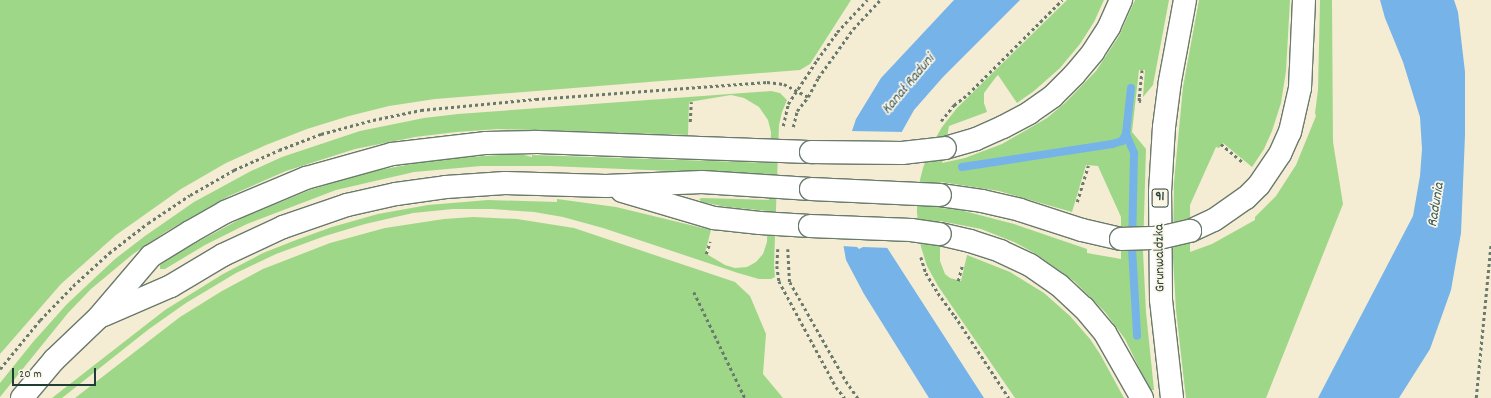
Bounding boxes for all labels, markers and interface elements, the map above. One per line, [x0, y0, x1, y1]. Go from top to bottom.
water label: Kanał Raduni [879, 51, 939, 119]
water label: Radunia [1425, 182, 1449, 228]
road number: 91 [1151, 187, 1169, 209]
street label: Grunwaldzka [1151, 224, 1169, 292]
scale bar [14, 360, 98, 386]
text: 20 m [19, 366, 42, 383]

